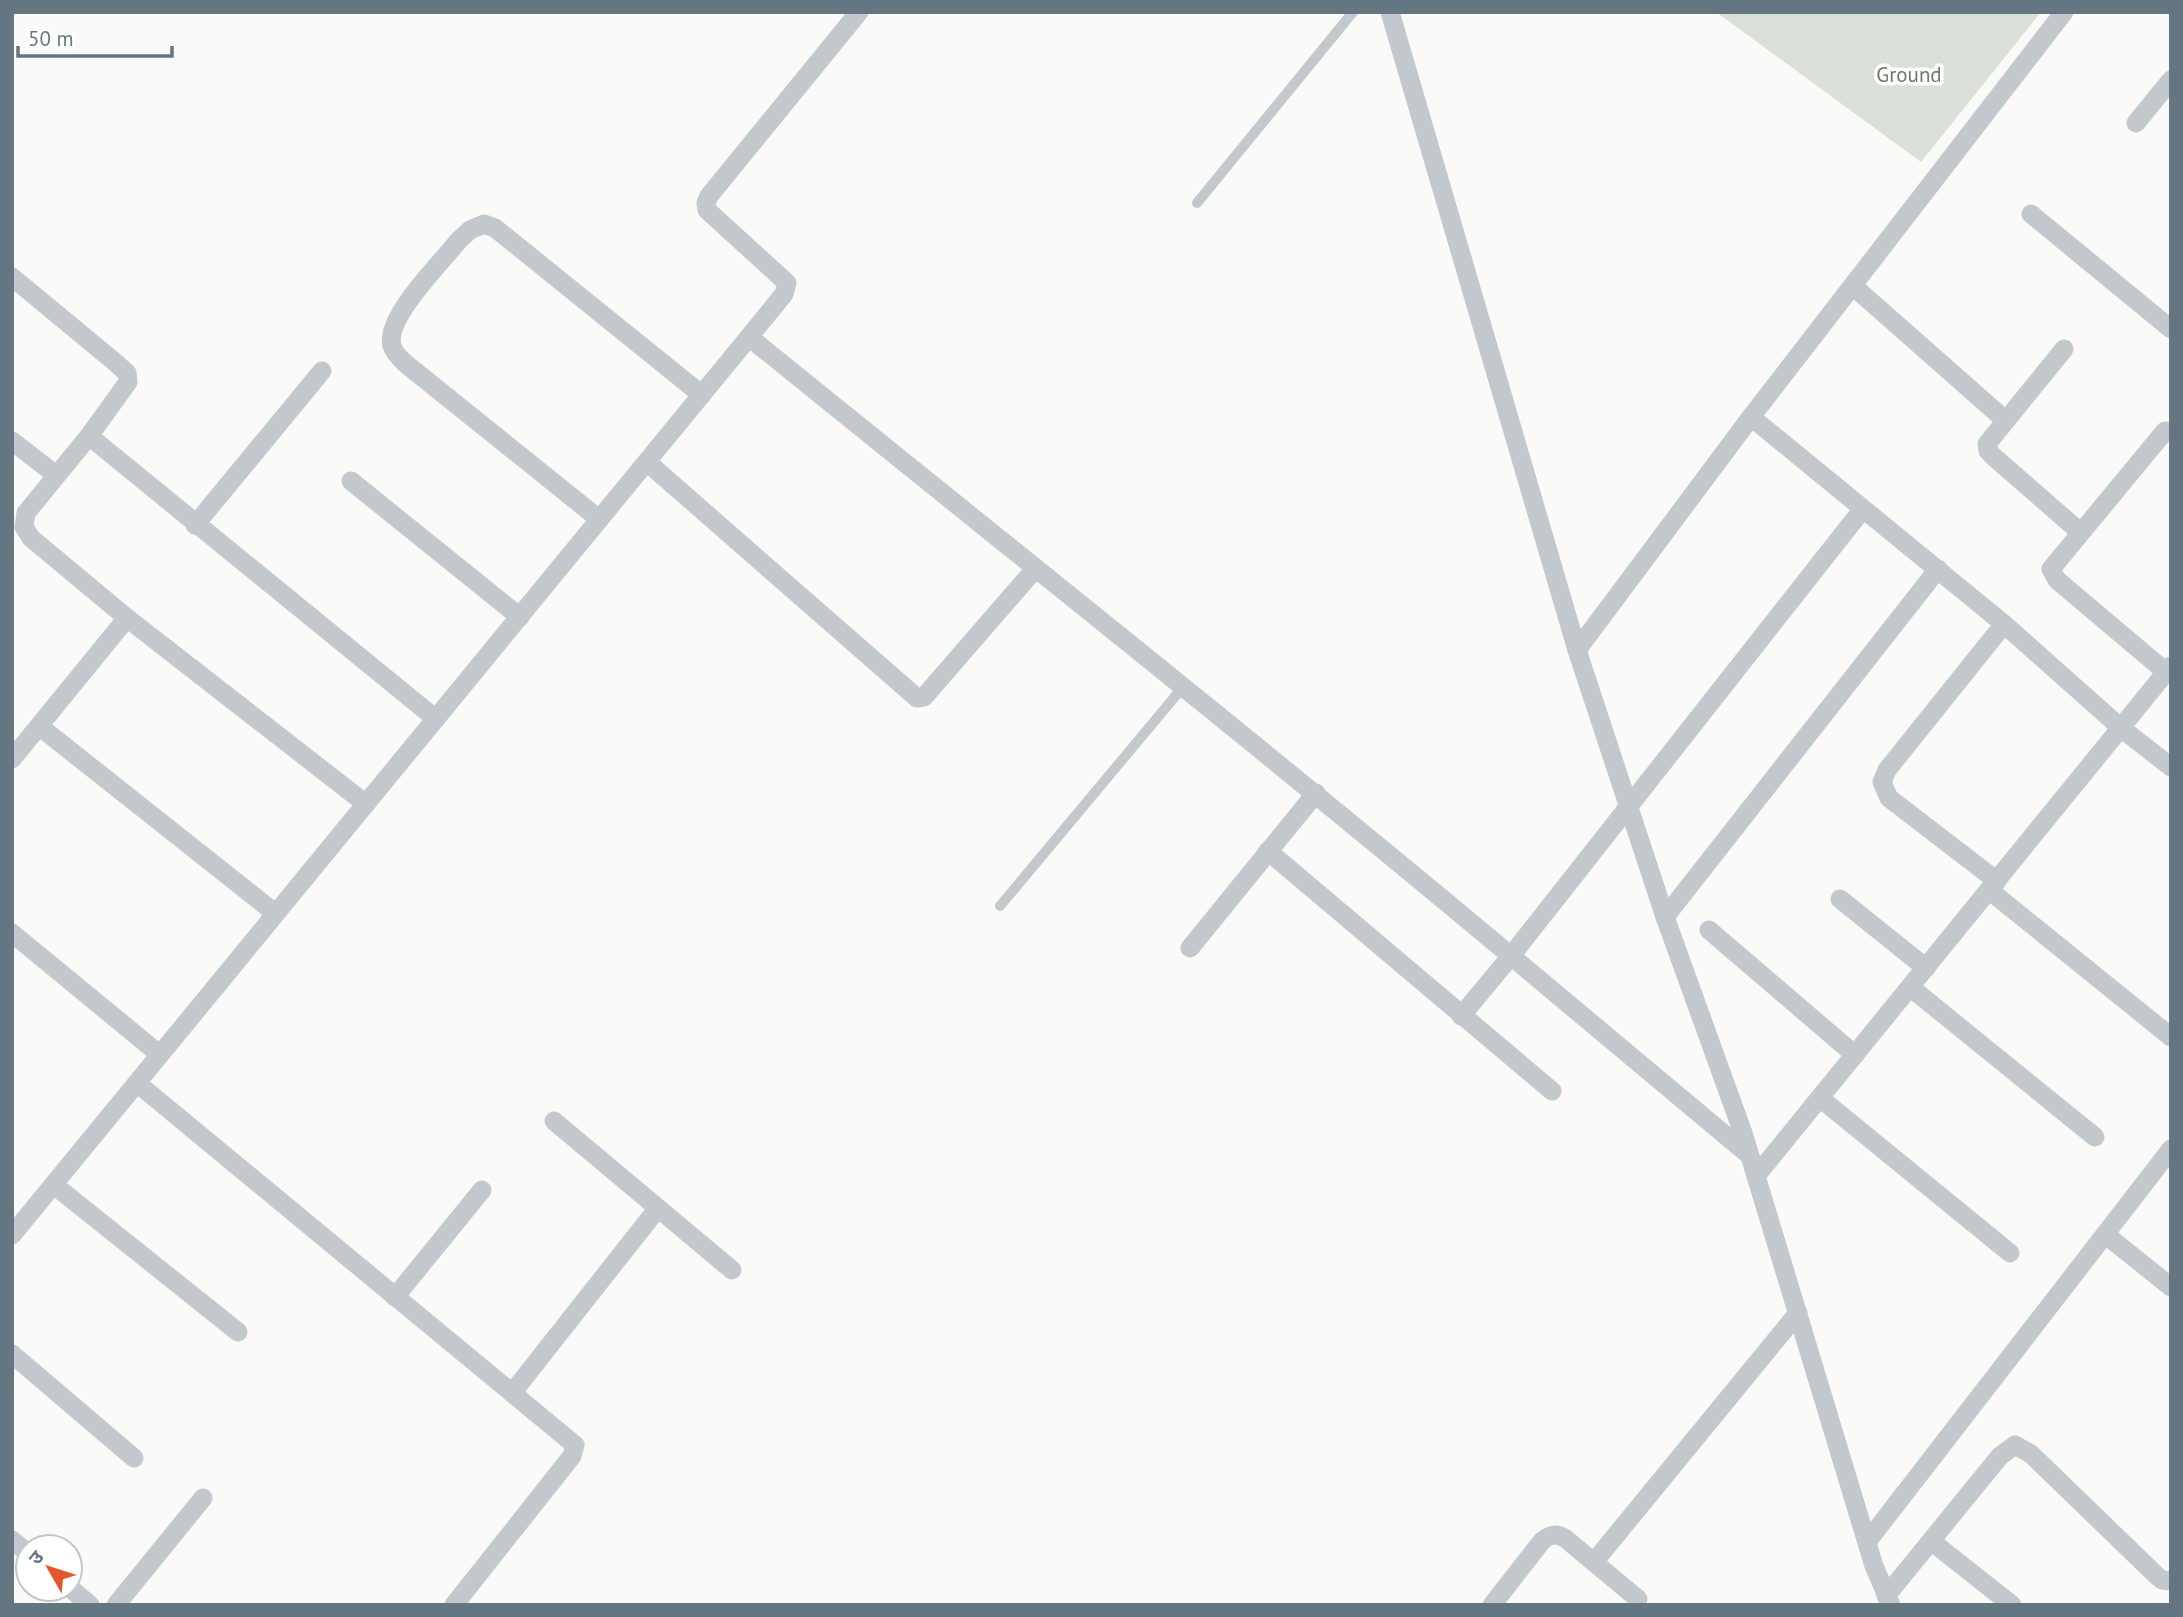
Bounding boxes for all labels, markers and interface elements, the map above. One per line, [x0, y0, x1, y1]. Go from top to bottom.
scale bar [18, 14, 172, 58]
text: 50 m [28, 25, 74, 52]
park label: Ground [1876, 61, 1942, 88]
north arrow [14, 1533, 84, 1603]
text: उ [23, 1545, 49, 1569]

